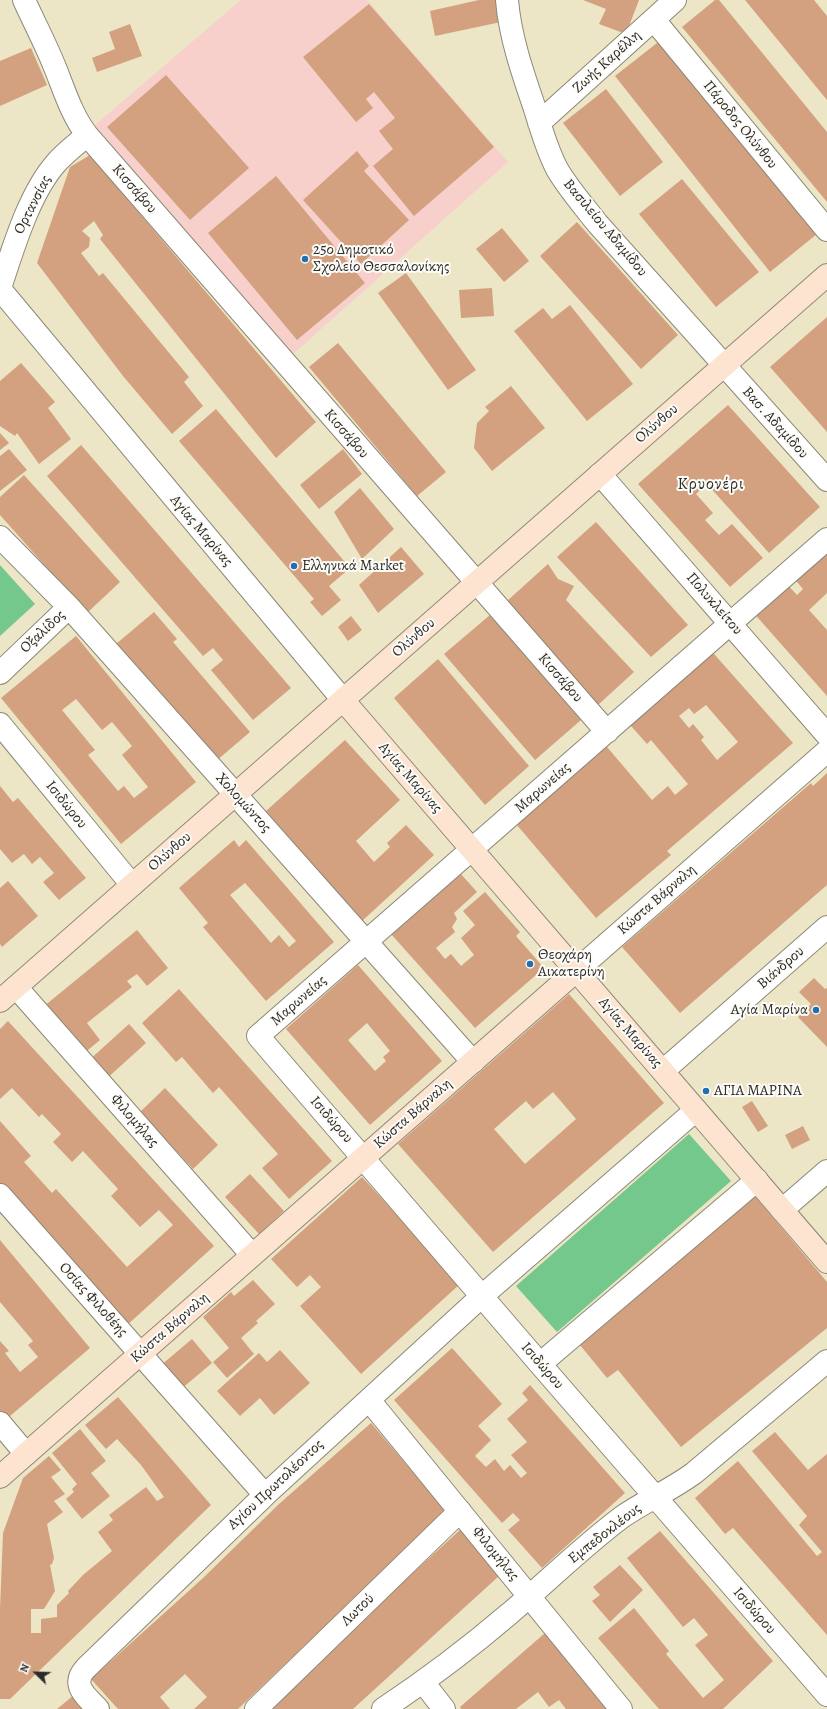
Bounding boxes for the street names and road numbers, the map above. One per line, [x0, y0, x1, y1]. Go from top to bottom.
street label: Ζωής Καρέλλη [569, 27, 645, 97]
street label: Πάροδος Ολύνθου [699, 77, 781, 173]
street label: Κισσάβου [108, 161, 160, 217]
street label: Ορτανσίας [11, 173, 55, 237]
street label: Βασιλείου Αδαμίδου [559, 176, 651, 280]
street label: Βασ. Αδαμίδου [738, 383, 812, 463]
street label: Ολύνθου [632, 400, 682, 448]
street label: Κισσάβου [320, 406, 372, 462]
street label: Αγίας Μαρίνας [166, 491, 236, 571]
street label: Πολυκλείτου [682, 569, 746, 639]
street label: Οξαλίδος [17, 607, 69, 657]
street label: Ολύνθου [389, 614, 439, 662]
street label: Κισσάβου [534, 650, 586, 706]
street label: Αγίας Μαρίνας [374, 739, 446, 817]
street label: Μαρωνείας [511, 759, 575, 817]
street label: Χολομώντος [211, 769, 275, 837]
street label: Ισιδώρου [41, 778, 91, 832]
street label: Ολύνθου [145, 828, 195, 876]
street label: Κώστα Βάρναλη [614, 861, 700, 939]
street label: Βιάνδρου [754, 943, 808, 993]
street label: Μαρωνείας [267, 972, 331, 1030]
street label: Αγίας Μαρίνας [594, 994, 666, 1072]
street label: Κώστα Βάρναλη [370, 1075, 456, 1153]
street label: Φιλομήλας [106, 1091, 162, 1151]
street label: Ισιδώρου [306, 1093, 356, 1147]
street label: Οσίας Φιλοθέης [55, 1259, 131, 1341]
street label: Κώστα Βάρναλη [127, 1289, 213, 1367]
street label: Ισιδώρου [517, 1339, 567, 1393]
street label: Αγίου Πρωτολέοντος [224, 1436, 328, 1534]
street label: Εμπεδοκλέους [565, 1500, 645, 1568]
street label: Φιλομήλας [468, 1523, 522, 1585]
street label: Ισιδώρου [729, 1584, 779, 1638]
street label: Λωτού [338, 1590, 378, 1630]

